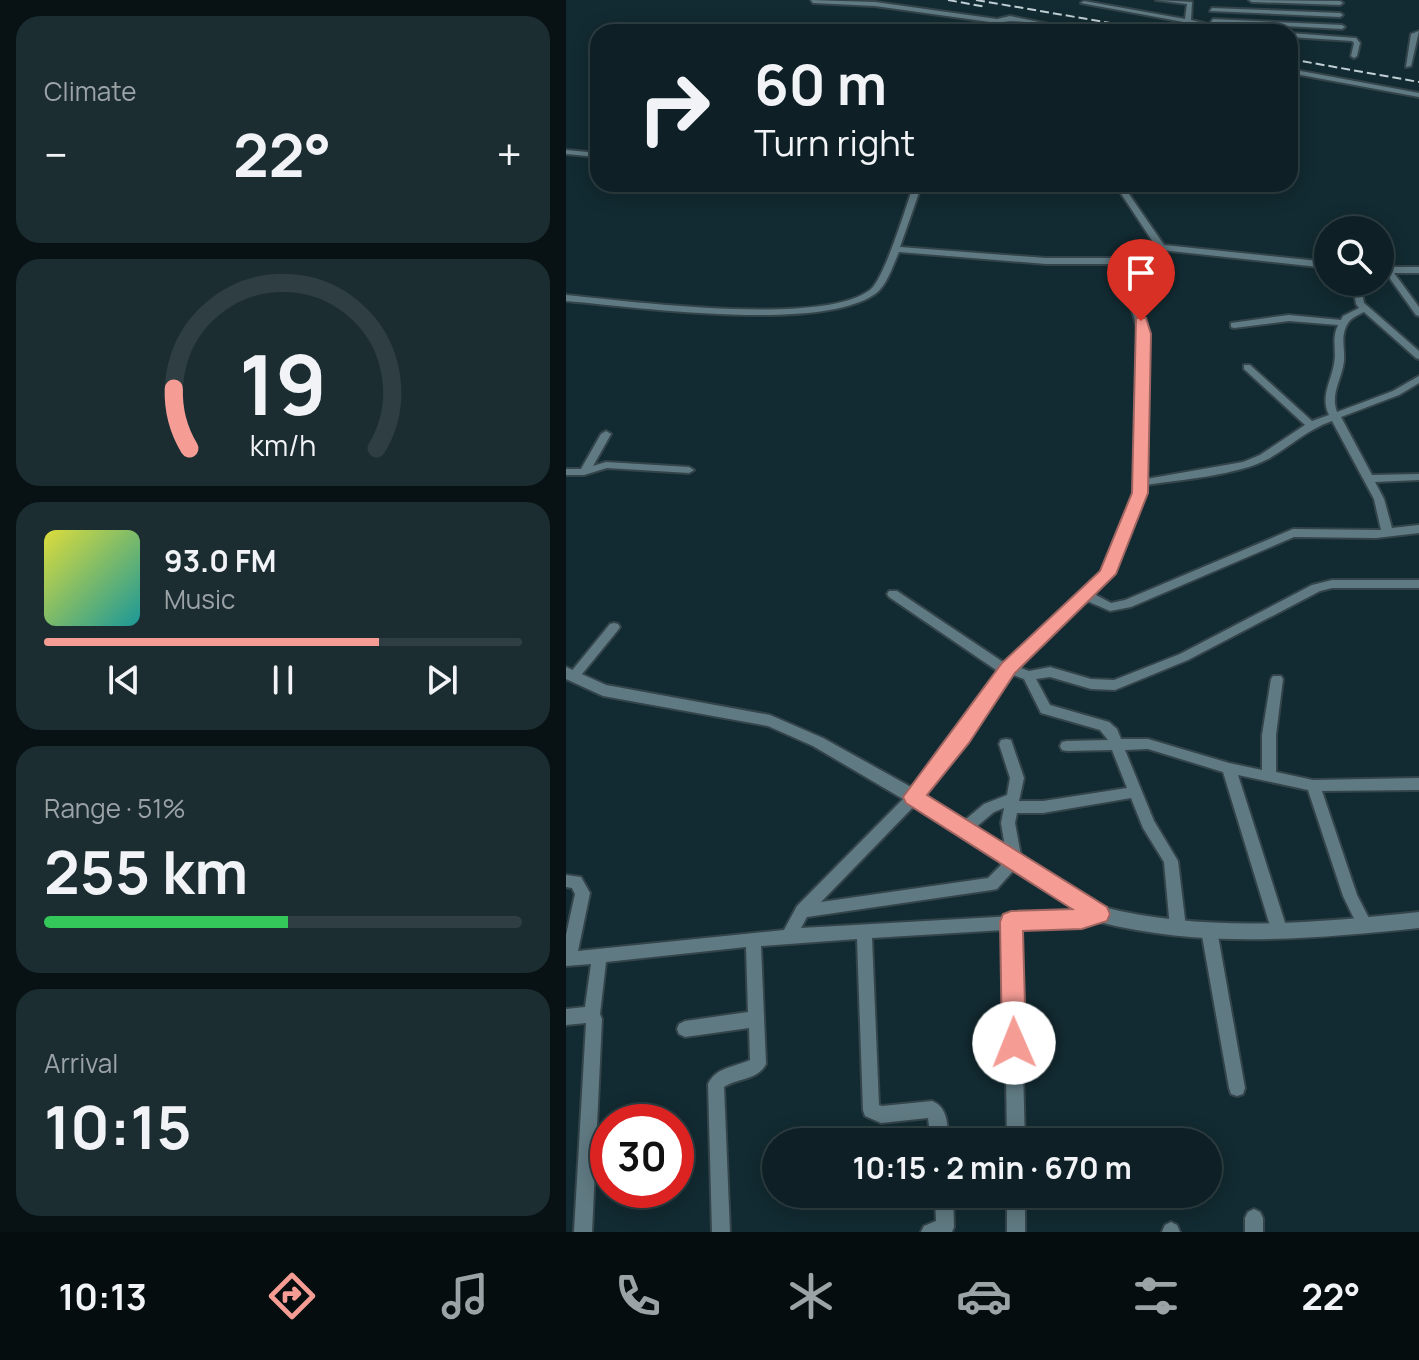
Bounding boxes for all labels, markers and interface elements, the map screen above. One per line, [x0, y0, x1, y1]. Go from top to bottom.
text: 60 m [754, 45, 887, 122]
icon: right [622, 56, 726, 160]
text: Climate [44, 73, 136, 109]
text: 22° [233, 113, 331, 195]
text: Turn right [754, 118, 915, 167]
text: − [44, 124, 68, 184]
text: + [497, 124, 522, 184]
map controls [1314, 216, 1394, 296]
button: search [1314, 216, 1394, 296]
pin [1107, 239, 1175, 321]
icon: arrive [1119, 251, 1163, 295]
text: 19 [239, 325, 327, 439]
text: km/h [250, 426, 316, 465]
text: 93.0 FM [164, 540, 276, 581]
text: Music [164, 581, 235, 617]
icon: previous [102, 658, 146, 702]
icon: pause [261, 658, 305, 702]
icon: next [420, 658, 464, 702]
text: Range · 51% [44, 790, 186, 826]
text: 255 km [44, 830, 248, 912]
position arrow [972, 1001, 1056, 1085]
text: Arrival [44, 1045, 118, 1081]
text: 10:15 [44, 1085, 192, 1167]
speed limit sign: 30 [590, 1104, 694, 1208]
text: 10:15 · 2 min · 670 m [852, 1147, 1132, 1188]
icon: directions [264, 1268, 320, 1324]
icon: music [437, 1268, 493, 1324]
icon: phone [610, 1268, 666, 1324]
icon: climate [783, 1268, 839, 1324]
icon: car [956, 1268, 1012, 1324]
icon: filters [1128, 1268, 1184, 1324]
text: 10:13 [58, 1272, 147, 1321]
text: 22° [1301, 1272, 1360, 1321]

